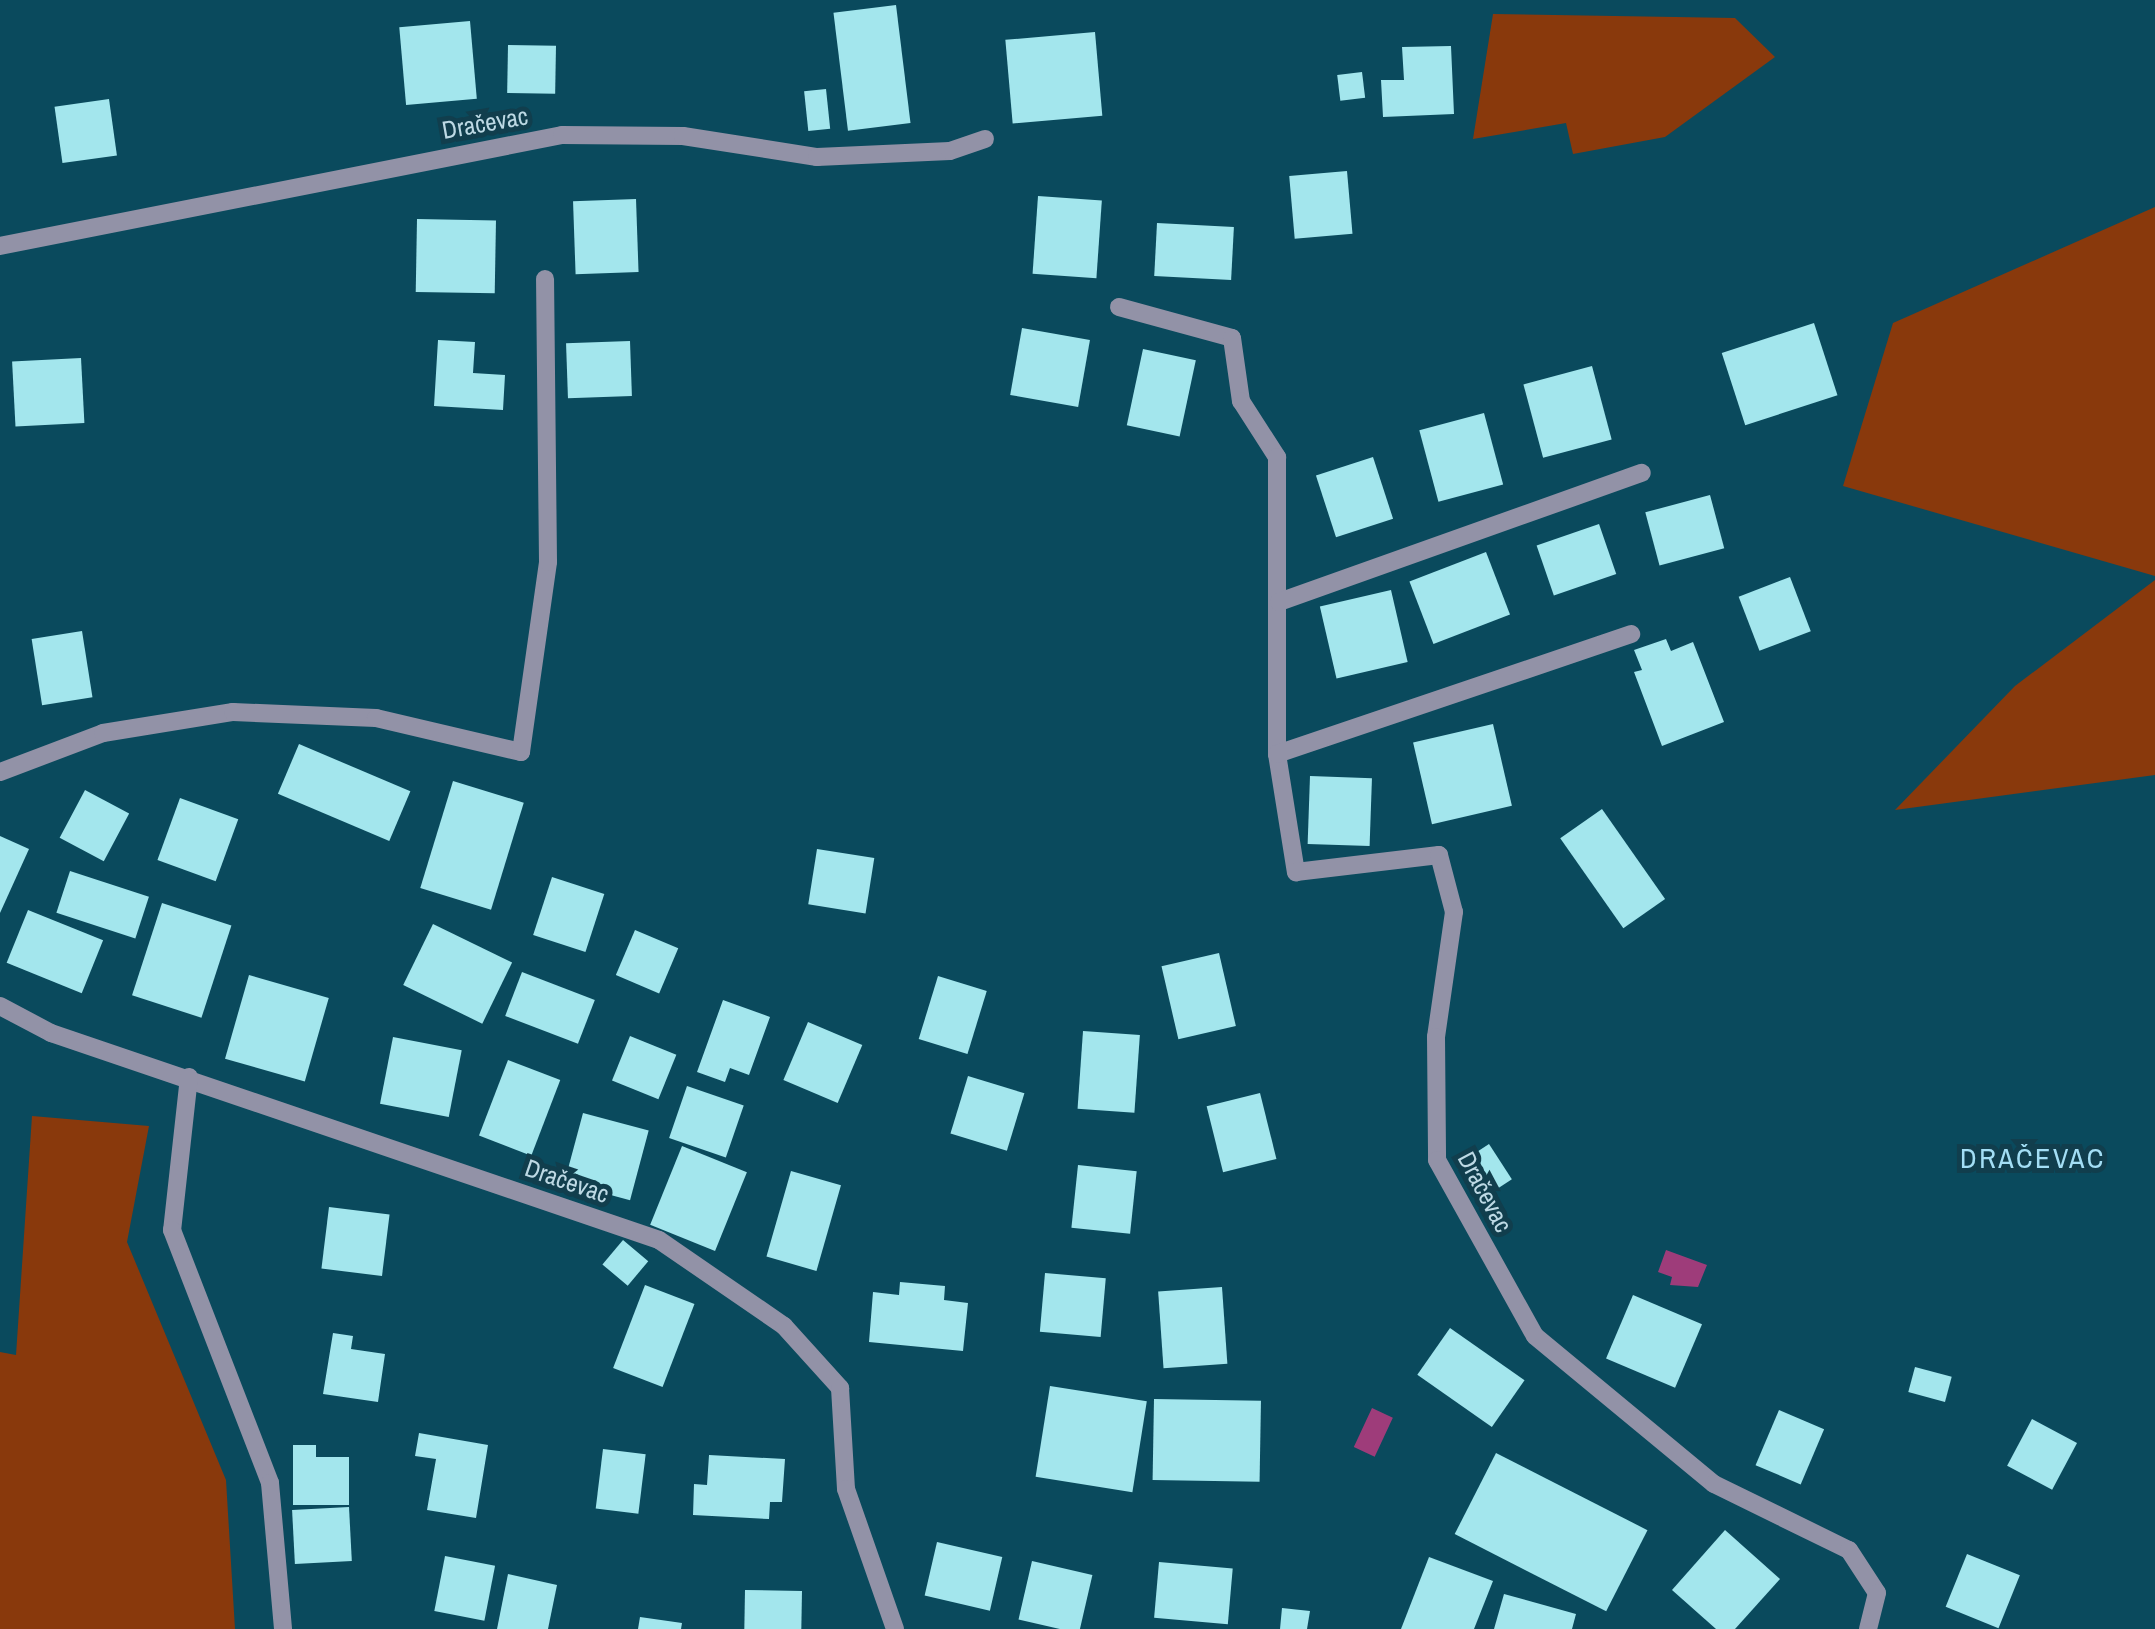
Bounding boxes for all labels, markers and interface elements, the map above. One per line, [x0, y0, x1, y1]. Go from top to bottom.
street label: Dračevac [440, 101, 530, 145]
district label: DRAČEVAC [1960, 1141, 2106, 1175]
street label: Dračevac [1451, 1147, 1519, 1237]
street label: Dračevac [521, 1153, 613, 1209]

